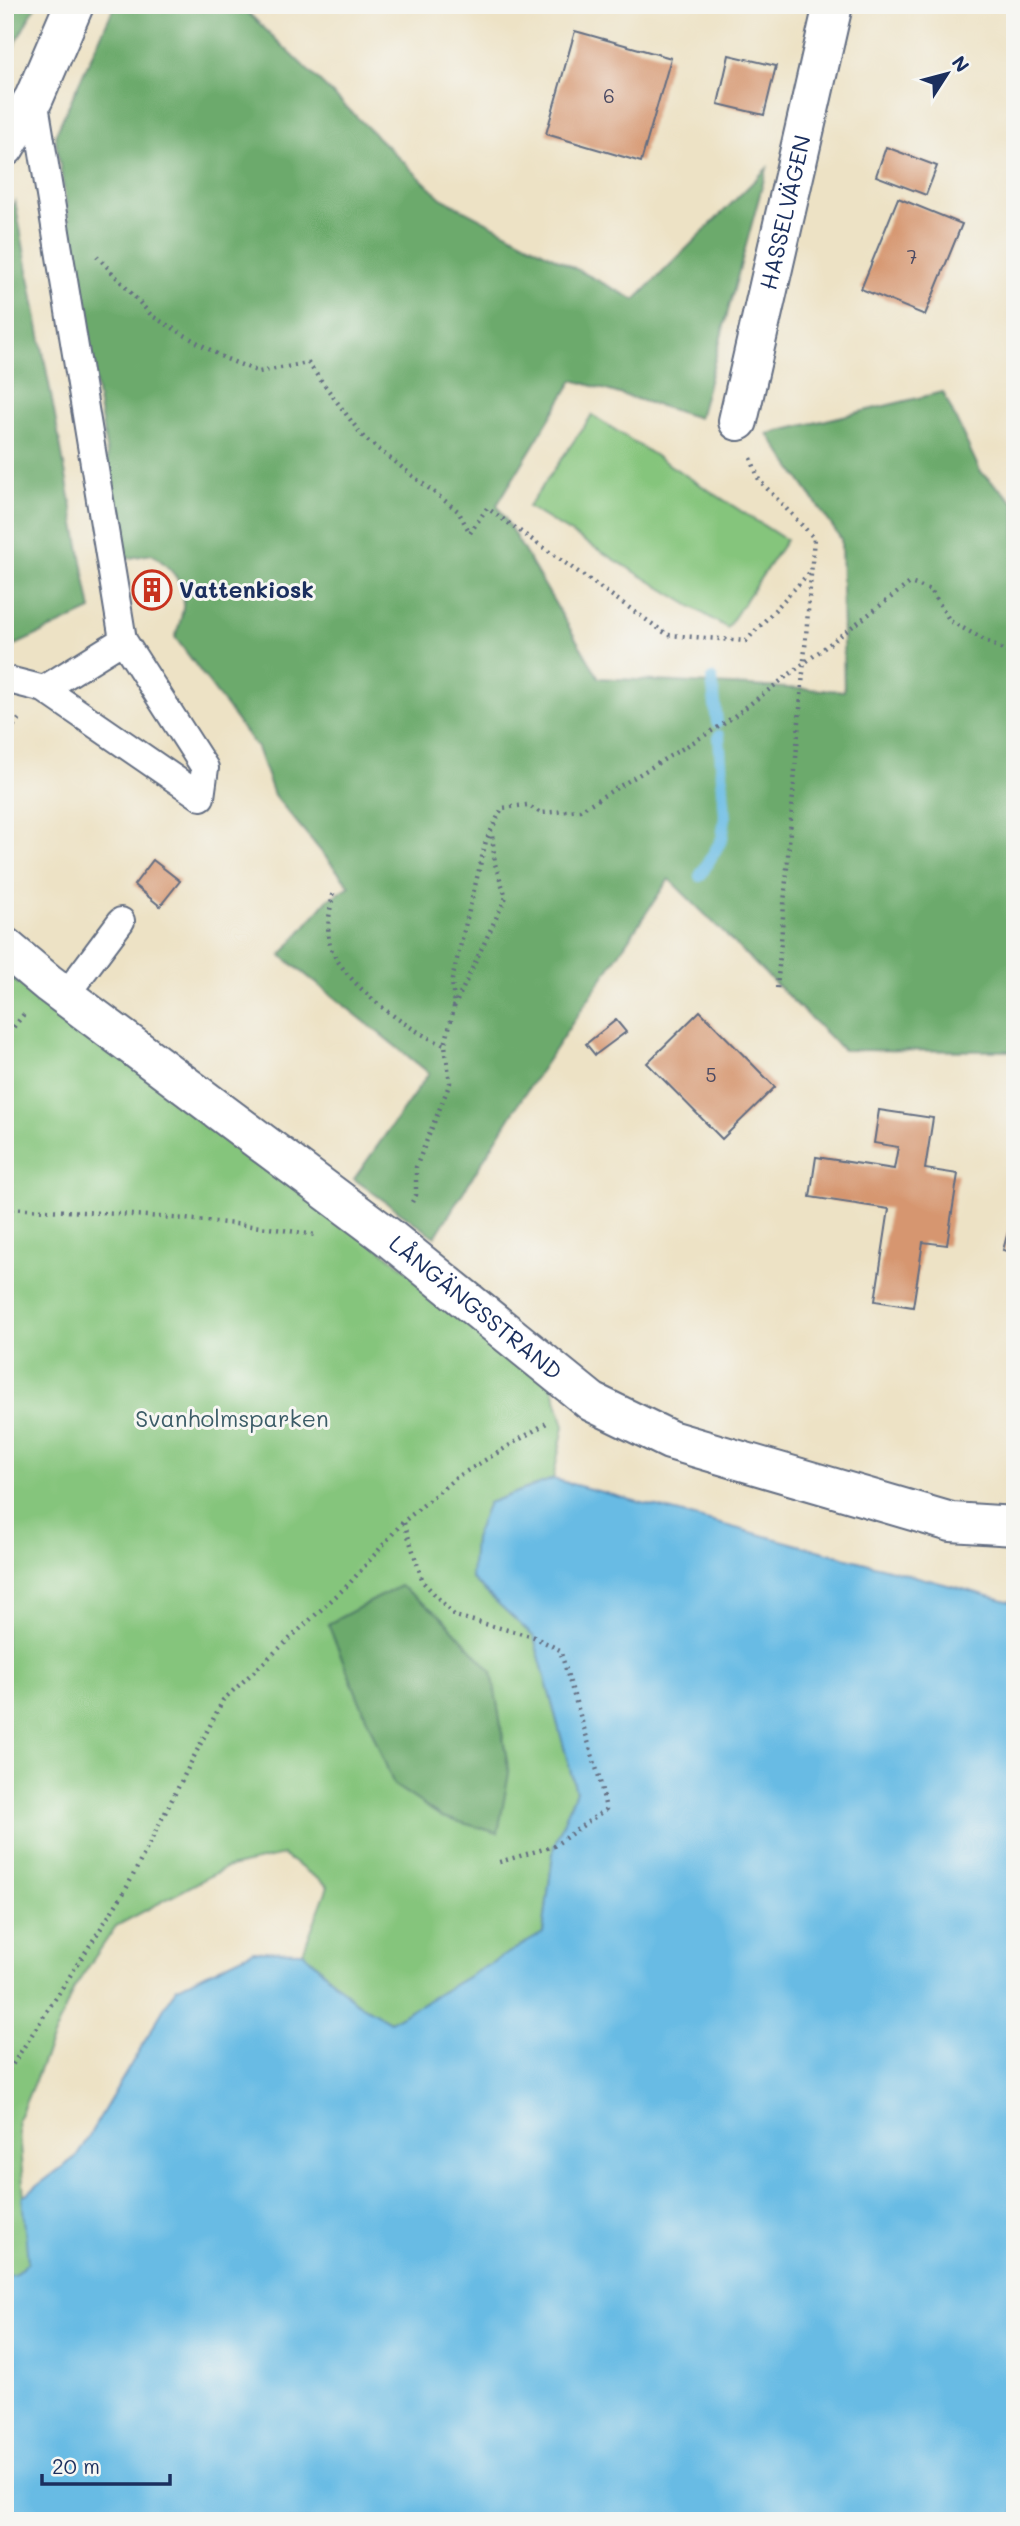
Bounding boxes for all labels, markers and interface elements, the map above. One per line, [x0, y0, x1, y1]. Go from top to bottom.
north arrow [912, 38, 982, 108]
text: N [947, 51, 976, 77]
house number: 6 [603, 83, 615, 108]
street label: HASSELVÄGEN [752, 132, 817, 293]
house number: 7 [907, 244, 917, 269]
building icon: Vattenkiosk [131, 569, 173, 611]
place label: Vattenkiosk [179, 574, 314, 604]
house number: 5 [705, 1062, 717, 1087]
street label: LÅNGÄNGSSTRAND [383, 1228, 569, 1386]
park label: Svanholmsparken [135, 1403, 329, 1433]
scale bar [42, 2442, 170, 2486]
text: 20 m [52, 2452, 100, 2479]

